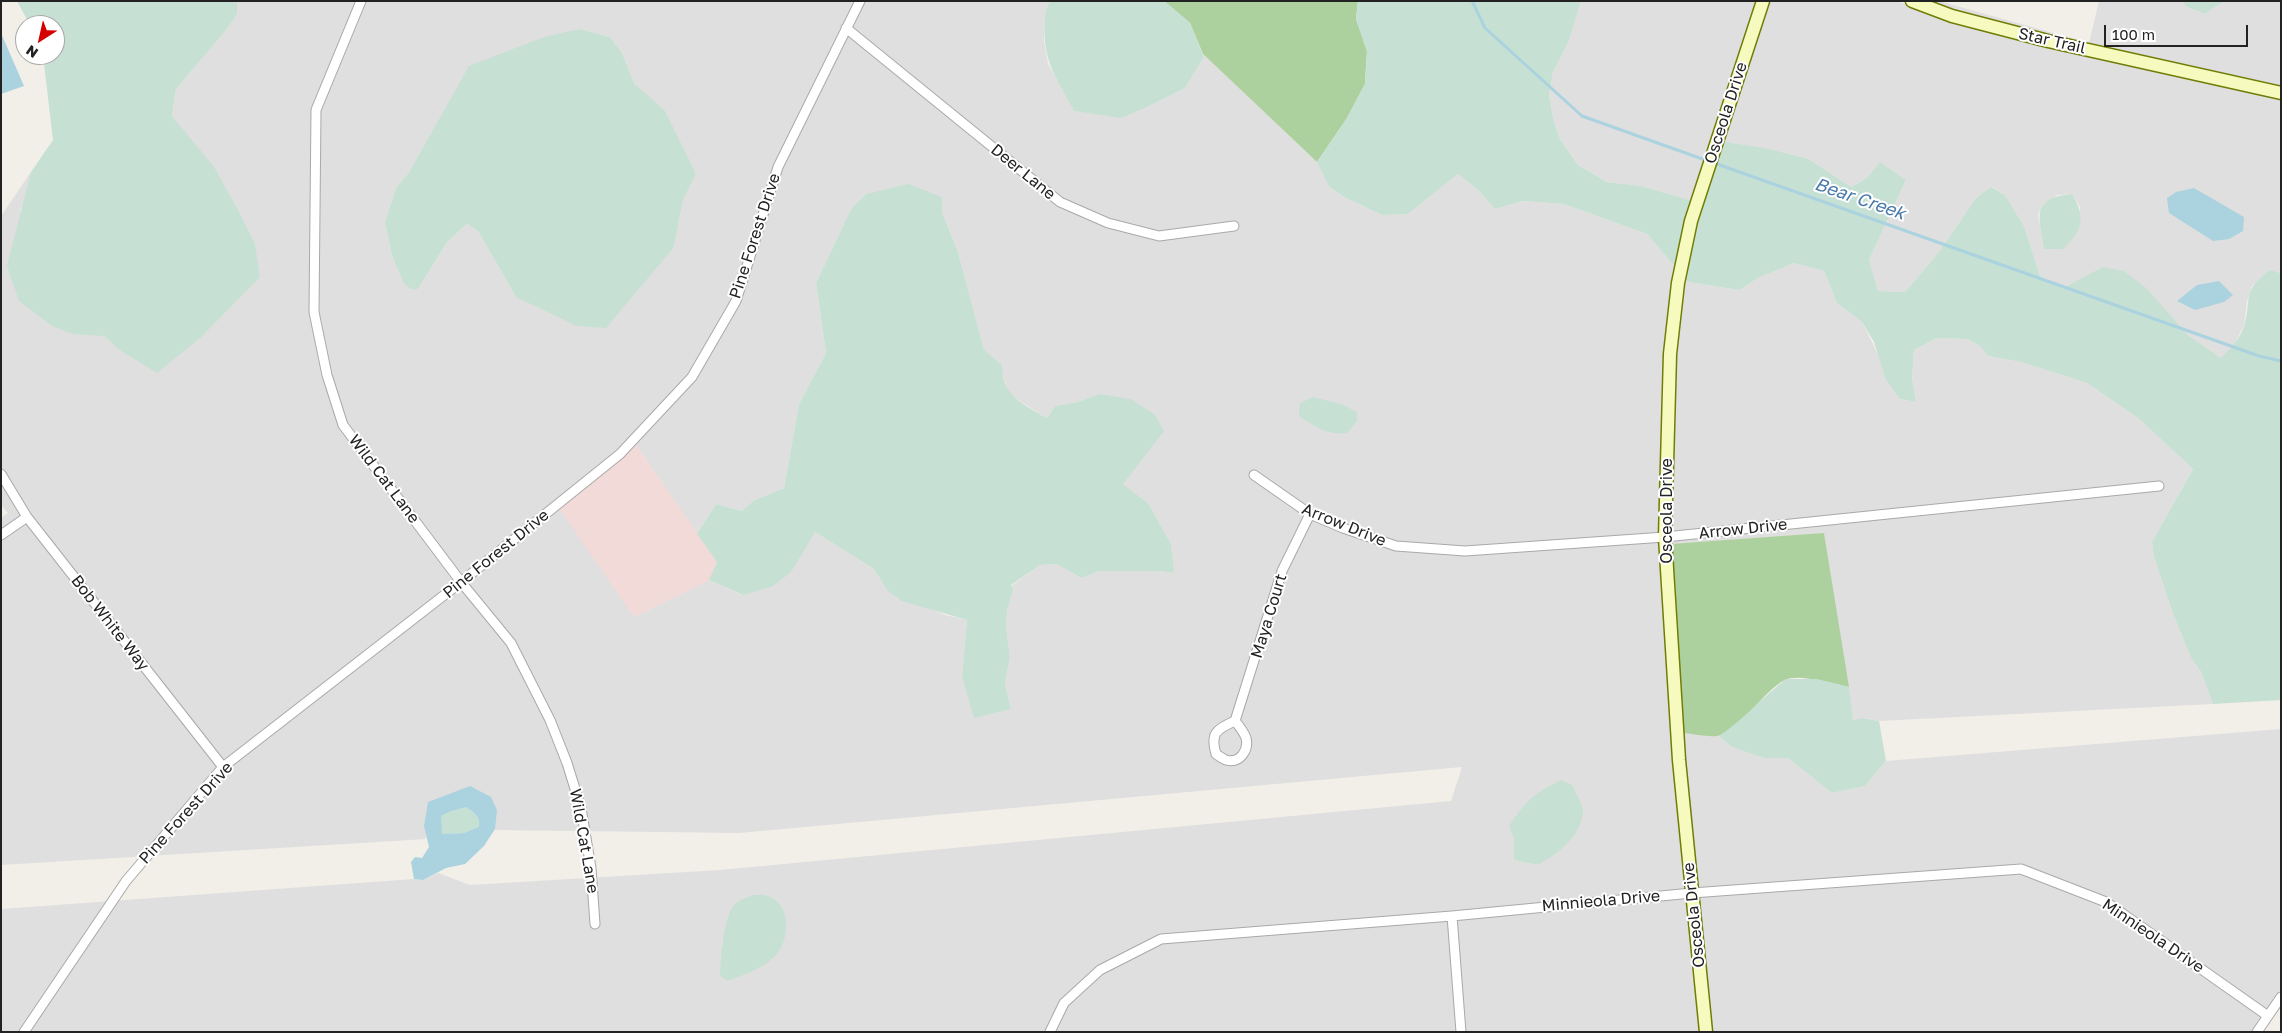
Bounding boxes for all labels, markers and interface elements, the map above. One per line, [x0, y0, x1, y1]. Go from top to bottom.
north arrow [15, 15, 65, 65]
scale bar [2107, 15, 2251, 47]
street label: Star Trail [2016, 24, 2088, 58]
text: 100 m [2112, 25, 2155, 43]
text: N [22, 42, 41, 62]
street label: Osceola Drive [1701, 60, 1751, 166]
street label: Deer Lane [987, 140, 1059, 204]
street label: Pine Forest Drive [726, 171, 784, 301]
water label: Bear Creek [1812, 173, 1908, 225]
street label: Wild Cat Lane [344, 431, 424, 527]
street label: Osceola Drive [1657, 458, 1677, 564]
street label: Arrow Drive [1299, 499, 1389, 551]
street label: Pine Forest Drive [439, 505, 553, 603]
street label: Arrow Drive [1698, 515, 1788, 543]
street label: Bob White Way [67, 571, 153, 675]
street label: Maya Court [1247, 572, 1291, 660]
street label: Pine Forest Drive [135, 758, 237, 868]
street label: Wild Cat Lane [565, 787, 603, 895]
street label: Osceola Drive [1679, 861, 1709, 969]
street label: Minnieola Drive [1541, 886, 1661, 916]
street label: Minnieola Drive [2098, 895, 2208, 977]

